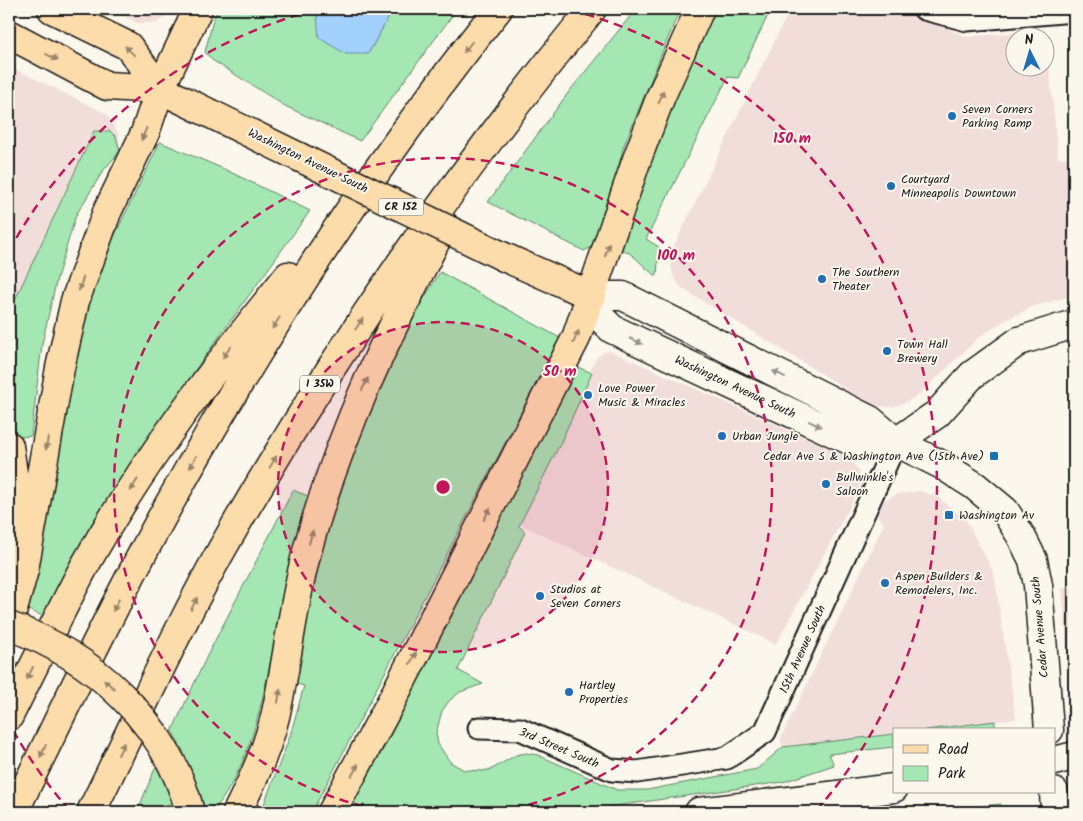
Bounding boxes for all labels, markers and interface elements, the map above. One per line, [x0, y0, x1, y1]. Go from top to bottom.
north arrow [1006, 28, 1056, 78]
text: N [1024, 29, 1034, 51]
one-way arrow [463, 40, 474, 53]
one-way arrow [124, 45, 136, 57]
one-way arrow [45, 53, 59, 61]
one-way arrow [657, 89, 665, 104]
place label: Seven Corners Parking Ramp [962, 100, 1033, 133]
marker: Seven Corners Parking Ramp [946, 110, 958, 122]
street label: Washington Avenue South [245, 124, 371, 198]
one-way arrow [139, 127, 147, 142]
text: 150 m [773, 127, 811, 151]
place label: Courtyard Minneapolis Downtown [901, 170, 1016, 203]
marker: Courtyard Minneapolis Downtown [885, 180, 897, 192]
road number: CR 152 [378, 198, 424, 216]
one-way arrow [604, 242, 612, 257]
text: 100 m [657, 244, 695, 268]
place label: The Southern Theater [832, 263, 900, 296]
marker: The Southern Theater [816, 273, 828, 285]
one-way arrow [76, 277, 84, 292]
one-way arrow [271, 316, 281, 330]
one-way arrow [354, 318, 364, 331]
one-way arrow [573, 330, 581, 344]
place label: Town Hall Brewery [897, 335, 948, 368]
one-way arrow [629, 337, 643, 345]
one-way arrow [222, 345, 232, 359]
marker: Town Hall Brewery [881, 345, 893, 357]
street label: Washington Avenue South [672, 350, 799, 423]
text: 50 m [542, 360, 577, 384]
one-way arrow [772, 370, 786, 378]
road number: I 35W [300, 376, 340, 392]
one-way arrow [361, 377, 369, 391]
place label: Love Power Music & Miracles [598, 379, 685, 412]
marker: Love Power Music & Miracles [582, 389, 594, 401]
one-way arrow [808, 420, 822, 428]
place label: Urban Jungle [732, 427, 799, 446]
marker: Urban Jungle [716, 430, 728, 442]
one-way arrow [42, 435, 50, 451]
place label: Cedar Ave S & Washington Ave (15th Ave) [763, 447, 984, 466]
marker: Cedar Ave S & Washington Ave (15th Ave) [988, 450, 1000, 462]
one-way arrow [189, 455, 197, 470]
one-way arrow [268, 456, 277, 469]
place label: Bullwinkle's Saloon [836, 468, 893, 501]
centre of rings [434, 478, 452, 496]
marker: Bullwinkle's Saloon [820, 478, 832, 490]
one-way arrow [130, 479, 139, 492]
one-way arrow [483, 506, 491, 521]
place label: Washington Av [959, 506, 1035, 525]
marker: Washington Av [943, 509, 955, 521]
one-way arrow [307, 529, 315, 544]
place label: Aspen Builders & Remodelers, Inc. [895, 567, 983, 600]
street label: Cedar Avenue South [1026, 575, 1054, 679]
marker: Aspen Builders & Remodelers, Inc. [879, 577, 891, 589]
place label: Studios at Seven Corners [550, 580, 621, 613]
marker: Studios at Seven Corners [534, 590, 546, 602]
one-way arrow [190, 597, 198, 611]
one-way arrow [112, 598, 120, 613]
street label: 15th Avenue South [774, 602, 831, 696]
one-way arrow [409, 651, 417, 666]
one-way arrow [26, 666, 34, 680]
place label: Hartley Properties [579, 676, 628, 709]
one-way arrow [104, 678, 116, 690]
marker: Hartley Properties [563, 686, 575, 698]
one-way arrow [276, 688, 284, 704]
street label: 3rd Street South [516, 723, 602, 773]
legend [893, 728, 1056, 794]
text: Road [938, 738, 969, 762]
one-way arrow [117, 742, 125, 757]
one-way arrow [39, 744, 47, 758]
one-way arrow [351, 762, 359, 777]
text: Park [938, 762, 966, 786]

